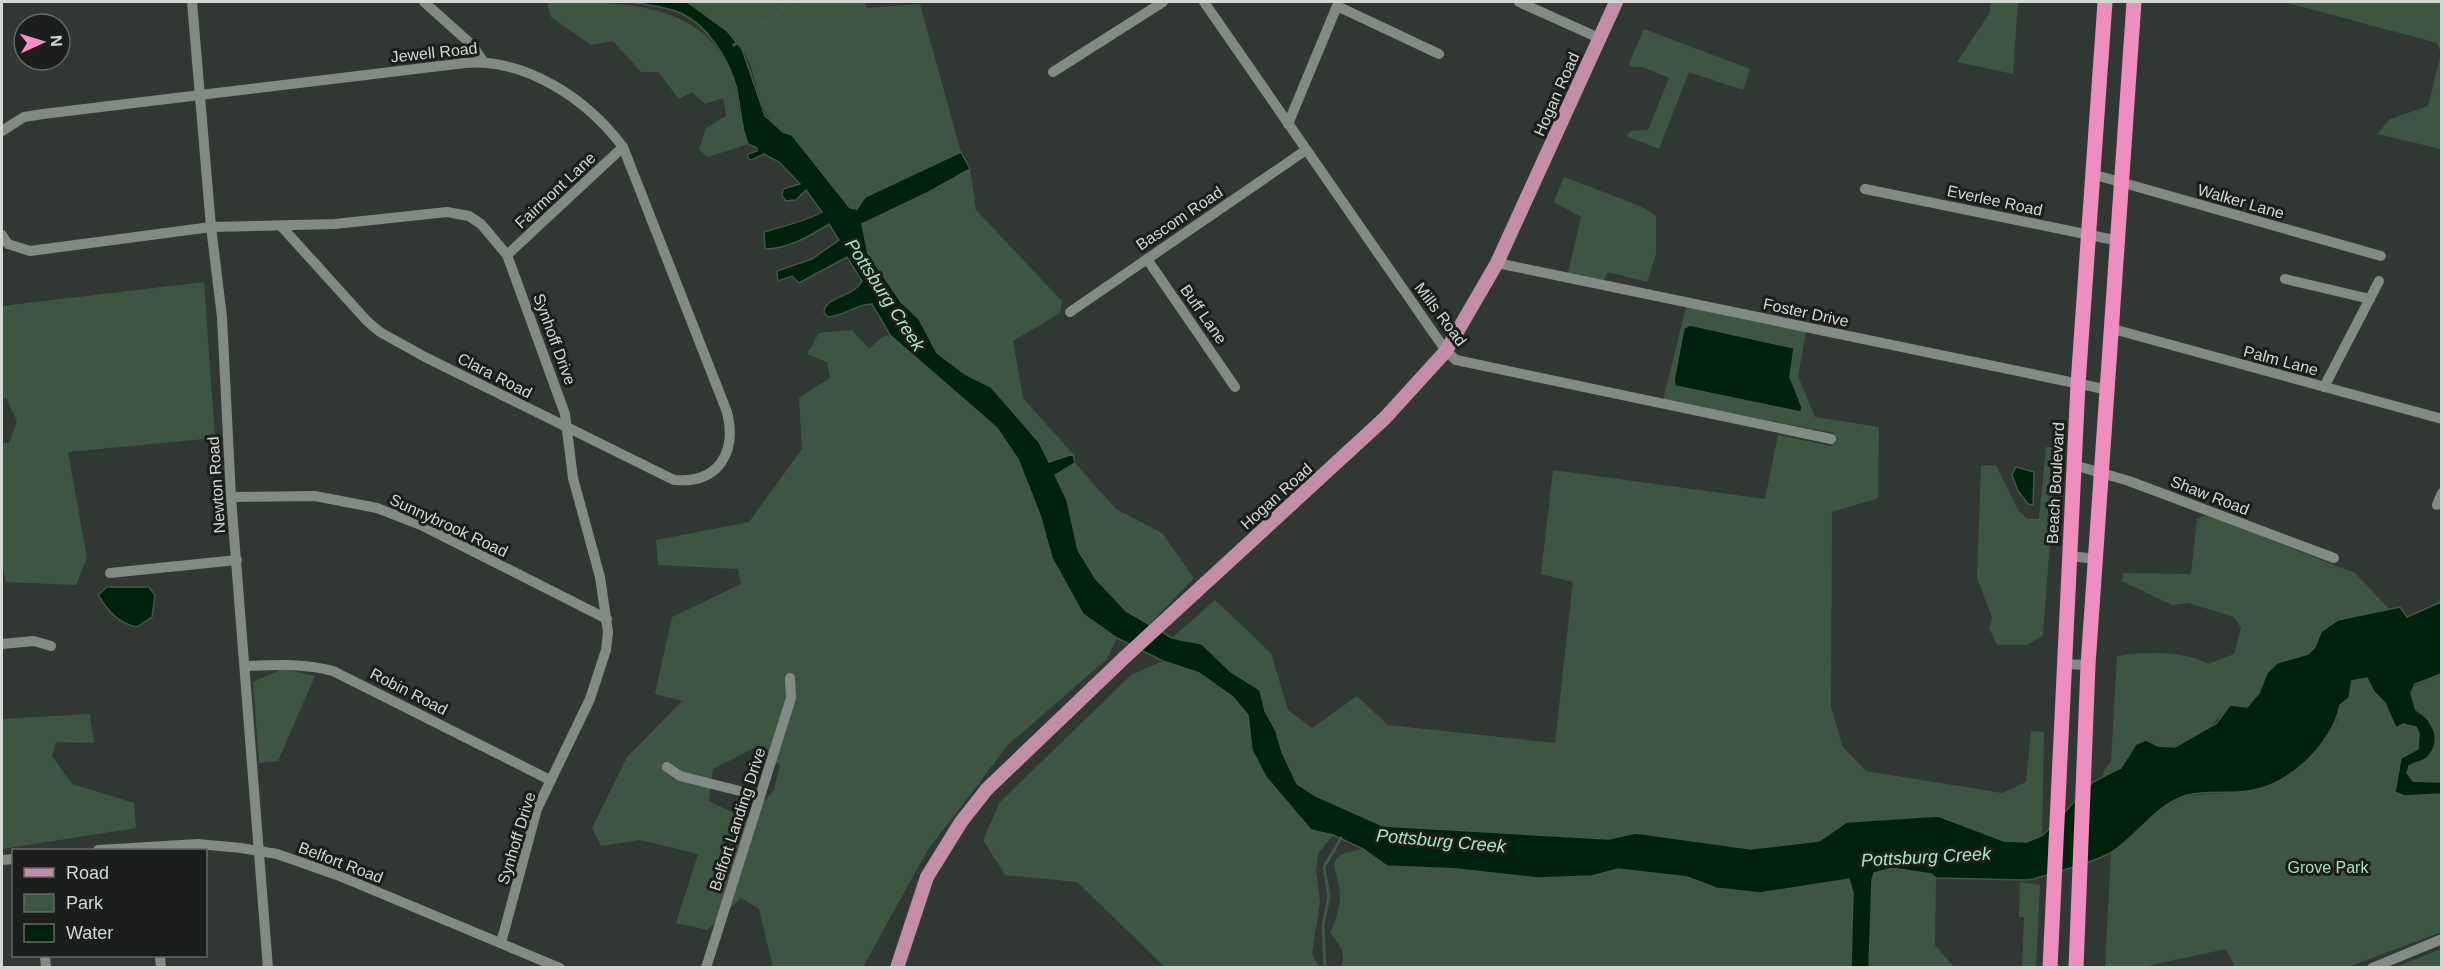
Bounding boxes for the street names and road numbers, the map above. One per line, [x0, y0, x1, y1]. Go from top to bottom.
street label: Jewell Road [390, 39, 478, 66]
street label: Hogan Road [1530, 50, 1582, 139]
street label: Fairmont Lane [512, 149, 599, 232]
street label: Walker Lane [2196, 181, 2286, 222]
street label: Everlee Road [1946, 182, 2044, 219]
street label: Bascom Road [1133, 183, 1226, 254]
street label: Mills Road [1411, 279, 1470, 349]
street label: Buff Lane [1177, 281, 1230, 347]
street label: Synhoff Drive [530, 291, 579, 387]
street label: Foster Drive [1762, 295, 1850, 330]
street label: Palm Lane [2242, 342, 2320, 379]
street label: Clara Road [455, 349, 535, 401]
street label: Beach Boulevard [2044, 422, 2067, 544]
street label: Newton Road [205, 436, 228, 534]
street label: Hogan Road [1237, 460, 1315, 533]
street label: Shaw Road [2168, 473, 2251, 518]
street label: Sunnybrook Road [387, 491, 510, 560]
street label: Robin Road [367, 665, 450, 718]
street label: Belfort Landing Drive [706, 745, 769, 893]
street label: Synhoff Drive [494, 790, 539, 886]
street label: Belfort Road [296, 839, 385, 886]

